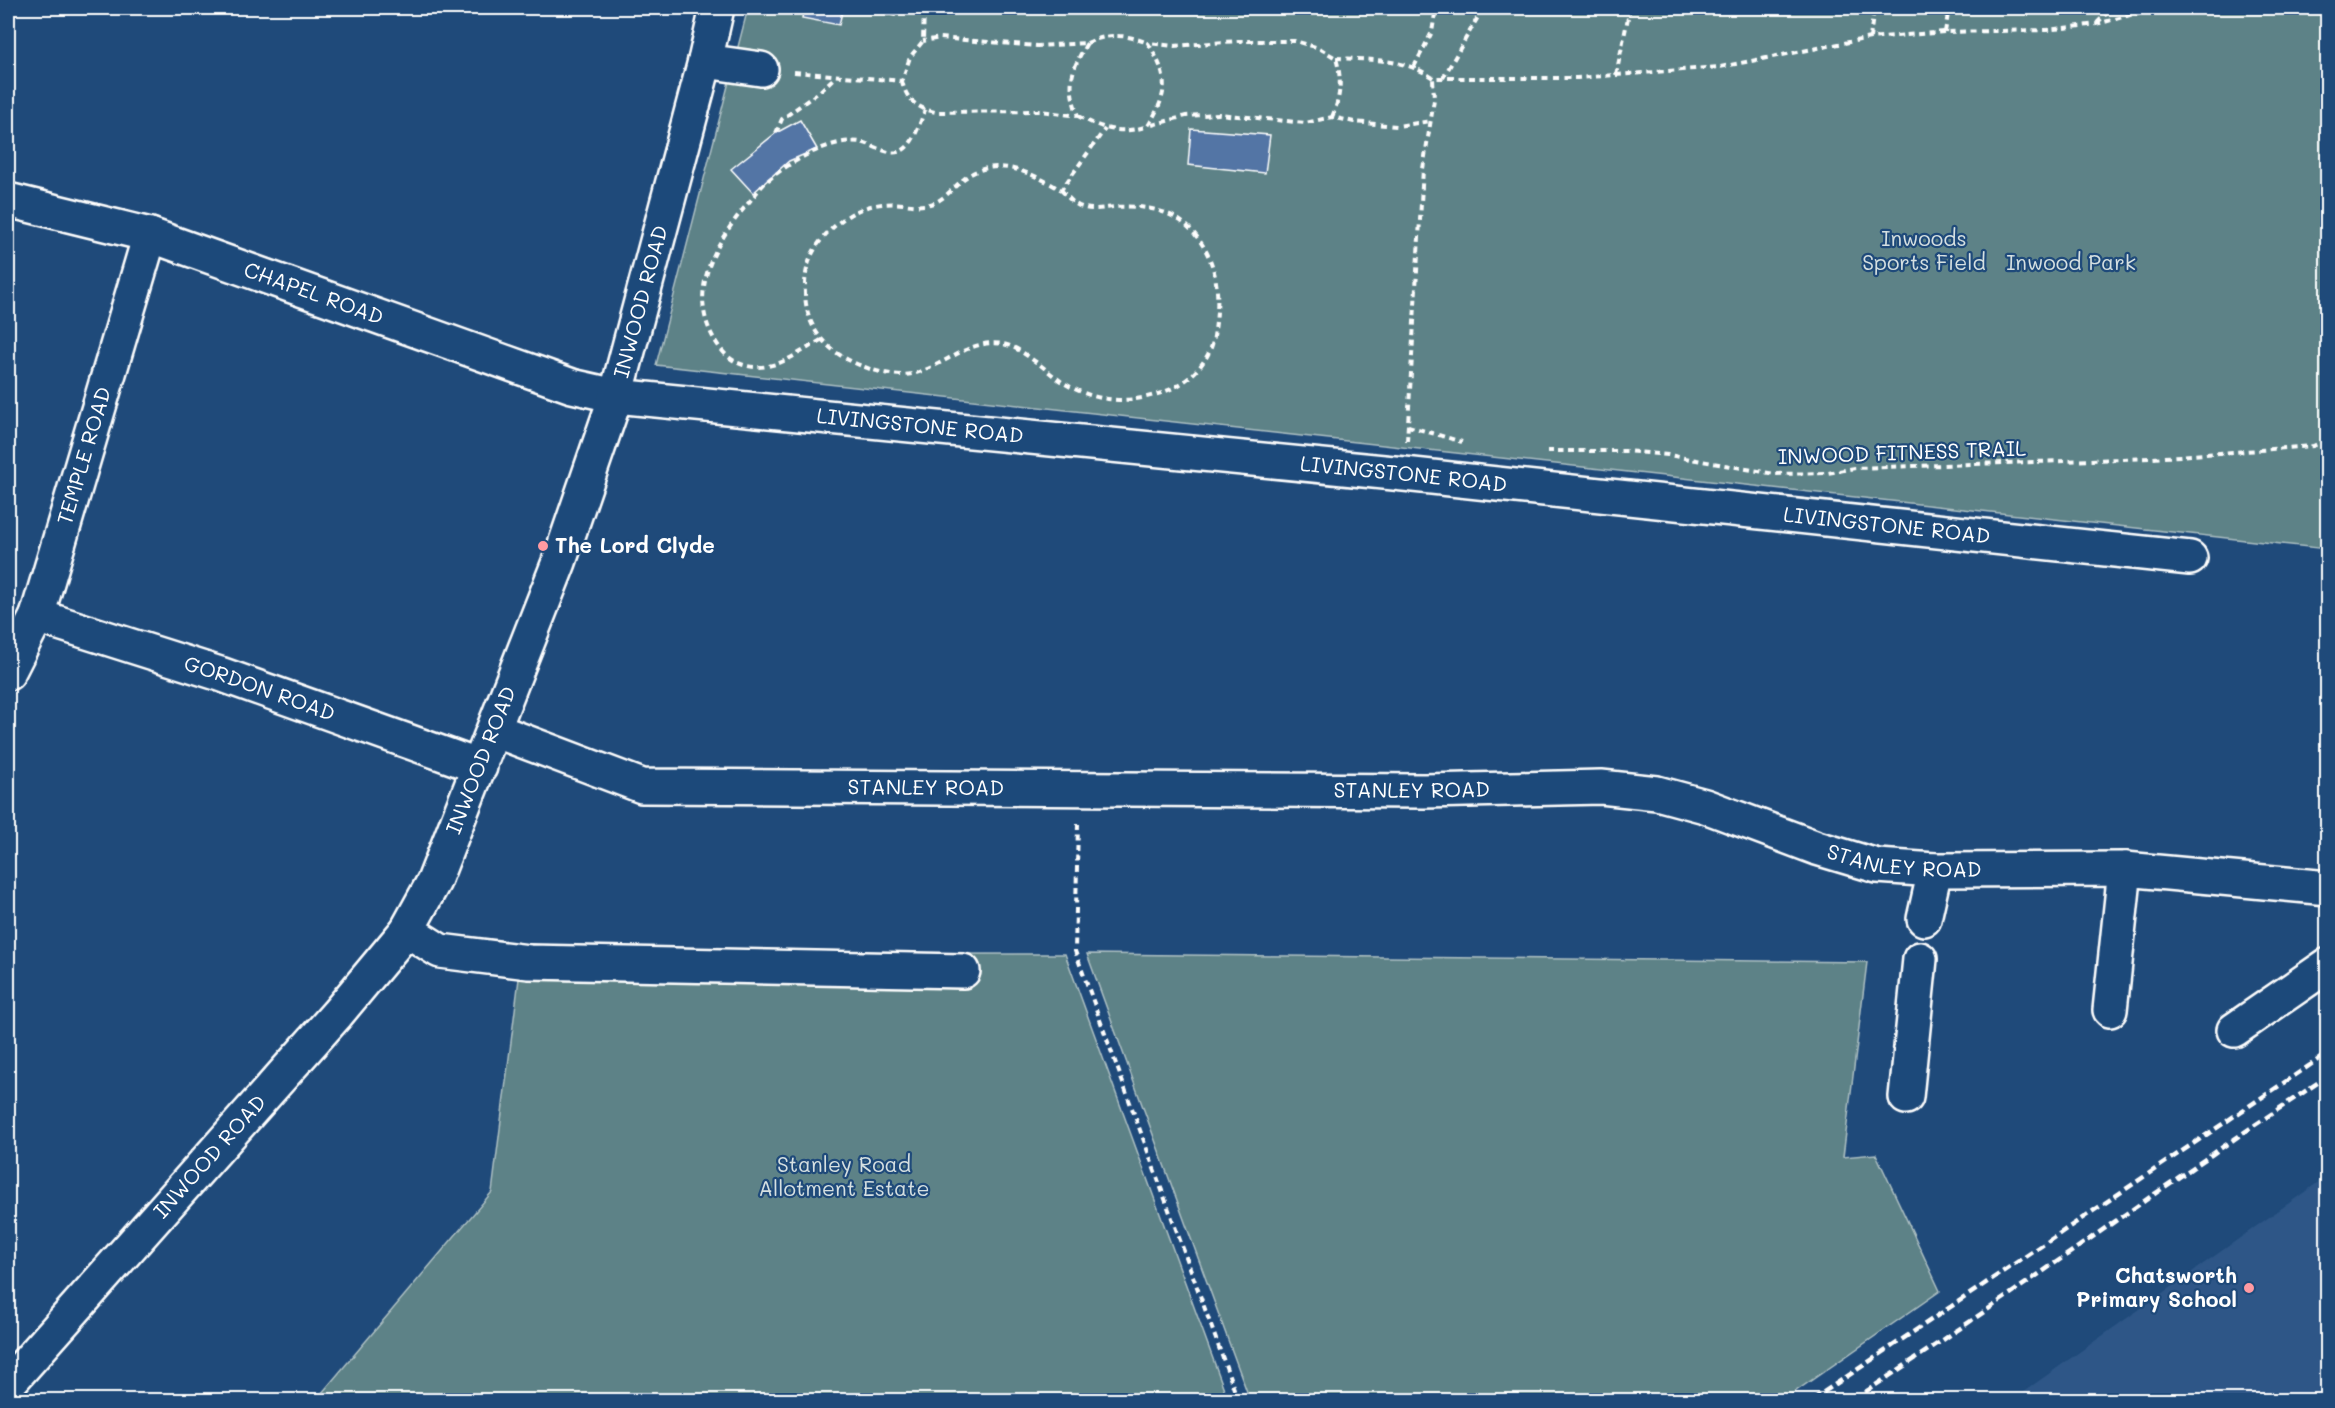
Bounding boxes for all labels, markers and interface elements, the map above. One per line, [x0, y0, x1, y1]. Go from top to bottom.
street label: INWOOD ROAD [606, 222, 673, 381]
park label: Inwoods Sports Field [1862, 224, 1986, 275]
park label: Inwood Park [2006, 248, 2136, 275]
street label: CHAPEL ROAD [241, 255, 388, 329]
street label: TEMPLE ROAD [50, 383, 116, 527]
street label: LIVINGSTONE ROAD [815, 401, 1025, 448]
street label: INWOOD FITNESS TRAIL [1778, 434, 2026, 469]
street label: LIVINGSTONE ROAD [1299, 449, 1508, 497]
street label: LIVINGSTONE ROAD [1782, 500, 1992, 549]
place label: The Lord Clyde [555, 531, 715, 559]
marker: The Lord Clyde [536, 539, 550, 553]
street label: GORDON ROAD [181, 649, 339, 726]
street label: INWOOD ROAD [439, 682, 521, 838]
street label: STANLEY ROAD [848, 772, 1004, 800]
street label: STANLEY ROAD [1334, 775, 1490, 803]
street label: STANLEY ROAD [1824, 837, 1981, 882]
street label: INWOOD ROAD [147, 1088, 271, 1223]
park label: Stanley Road Allotment Estate [759, 1150, 929, 1201]
place label: Chatsworth Primary School [2076, 1261, 2237, 1313]
marker: Chatsworth Primary School [2242, 1281, 2256, 1295]

